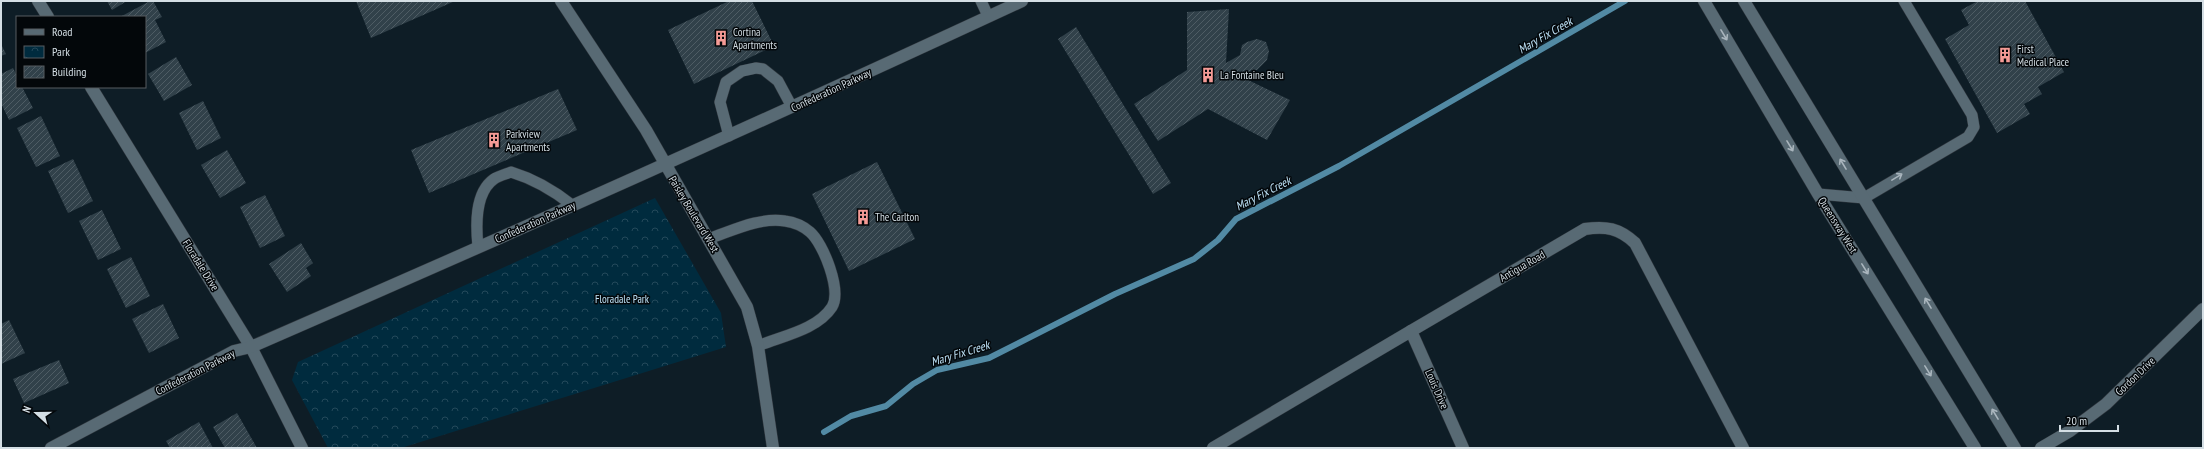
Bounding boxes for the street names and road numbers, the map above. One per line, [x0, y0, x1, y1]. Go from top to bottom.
street label: Confederation Parkway [789, 65, 874, 115]
street label: Paisley Boulevard West [666, 173, 722, 255]
street label: Queensway West [1815, 194, 1861, 256]
street label: Confederation Parkway [492, 198, 578, 246]
street label: Floradale Drive [180, 237, 223, 294]
street label: Antigua Road [1497, 247, 1548, 285]
street label: Confederation Parkway [153, 346, 238, 398]
street label: Gordon Drive [2112, 353, 2158, 398]
street label: Louis Drive [1422, 367, 1452, 411]

